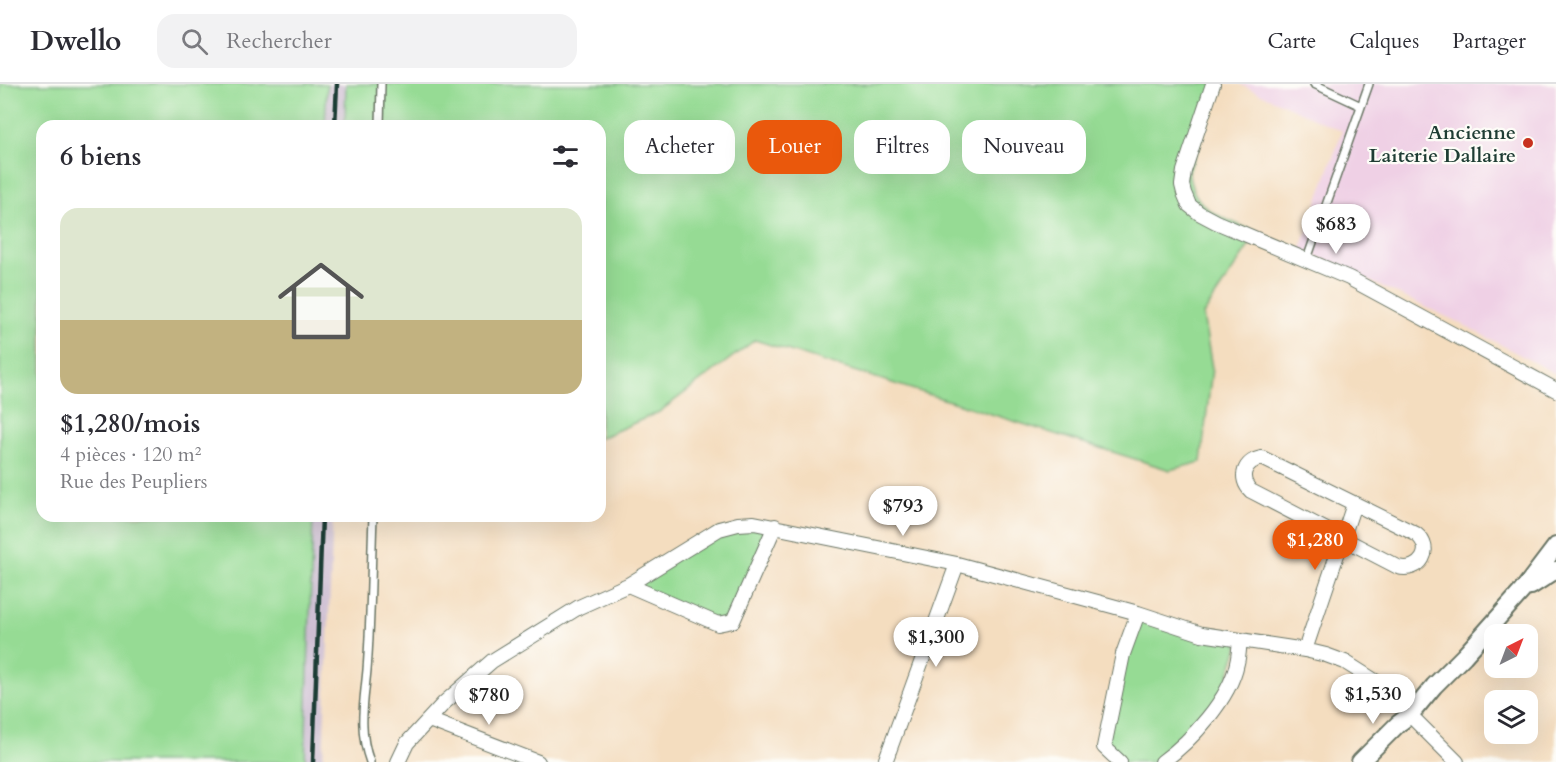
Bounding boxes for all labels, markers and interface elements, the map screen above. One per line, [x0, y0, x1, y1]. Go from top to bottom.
search box [157, 14, 577, 68]
text: Dwello [30, 22, 121, 60]
icon: search [178, 25, 211, 58]
text: Rechercher [226, 26, 332, 56]
text: Carte [1267, 27, 1316, 56]
text: Calques [1349, 27, 1419, 56]
text: Partager [1452, 27, 1526, 56]
place label: Ancienne Laiterie Dallaire [1369, 119, 1516, 169]
chip: Acheter [624, 120, 735, 174]
chip: Louer [747, 120, 842, 174]
chip: Filtres [854, 120, 950, 174]
chip: Nouveau [962, 120, 1086, 174]
marker: Ancienne Laiterie Dallaire [1521, 136, 1535, 150]
text: 6 biens [60, 139, 141, 174]
icon: filters [549, 140, 582, 173]
pin: $683 [1300, 204, 1372, 255]
text: $683 [1316, 210, 1356, 237]
icon: home [267, 247, 375, 355]
text: $1,280/mois [60, 406, 200, 441]
text: 4 pièces · 120 m² [60, 441, 201, 468]
text: Rue des Peupliers [60, 468, 207, 495]
pin: $793 [867, 486, 939, 537]
text: $793 [883, 492, 923, 519]
pin: $1,280 [1266, 520, 1364, 571]
text: $1,280 [1286, 526, 1344, 553]
pin: $1,300 [887, 617, 985, 668]
text: $1,300 [907, 623, 965, 650]
north arrow [1484, 624, 1538, 678]
map controls [1484, 624, 1538, 744]
pin: $1,530 [1324, 674, 1422, 725]
pin: $780 [453, 675, 525, 726]
text: $1,530 [1344, 680, 1402, 707]
text: $780 [469, 681, 509, 708]
button: layers [1484, 690, 1538, 744]

